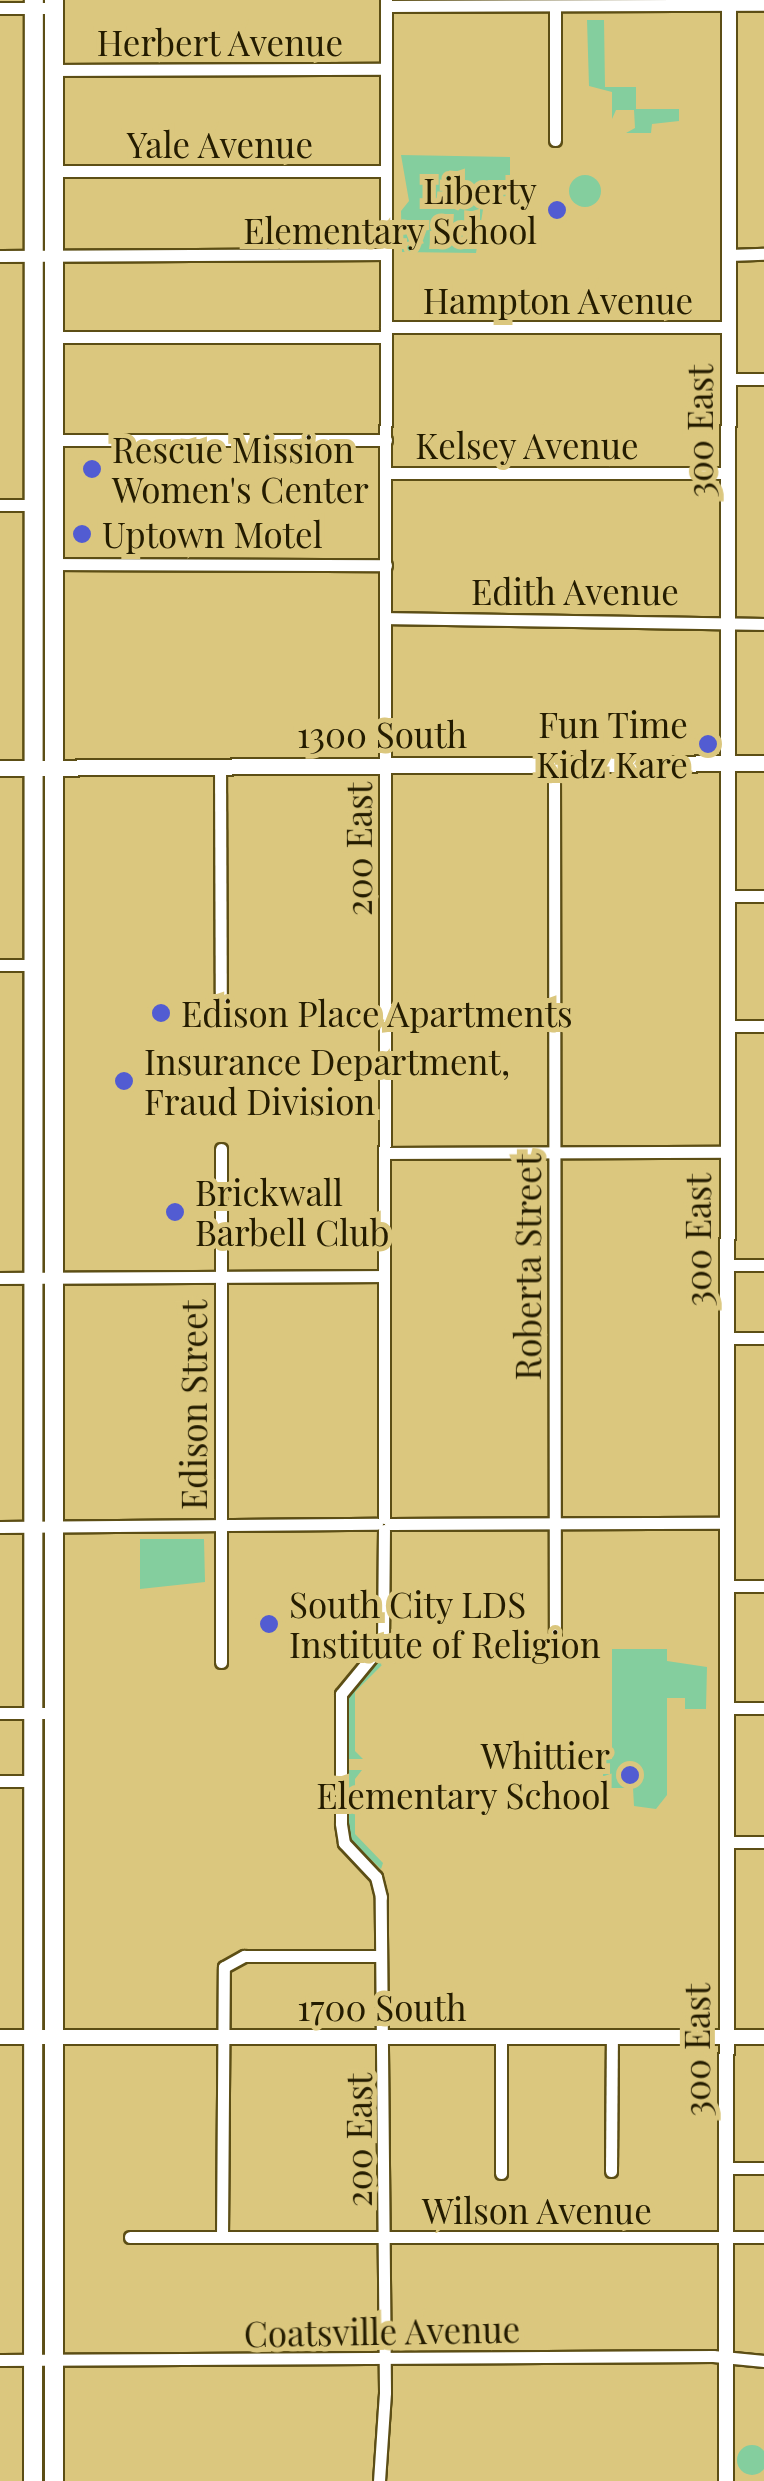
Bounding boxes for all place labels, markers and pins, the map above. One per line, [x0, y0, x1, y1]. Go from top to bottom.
place label: Liberty Elementary School [242, 169, 537, 251]
marker: Liberty Elementary School [546, 199, 568, 221]
place label: Rescue Mission Women's Center [112, 428, 369, 510]
marker: Rescue Mission Women's Center [81, 458, 103, 480]
place label: Uptown Motel [102, 513, 323, 555]
marker: Uptown Motel [71, 523, 93, 545]
place label: Fun Time Kidz Kare [536, 703, 688, 785]
marker: Fun Time Kidz Kare [697, 733, 719, 755]
place label: Edison Place Apartments [181, 992, 574, 1034]
marker: Edison Place Apartments [150, 1002, 172, 1024]
place label: Insurance Department, Fraud Division [144, 1040, 510, 1122]
marker: Insurance Department, Fraud Division [113, 1070, 135, 1092]
place label: Brickwall Barbell Club [195, 1171, 389, 1253]
marker: Brickwall Barbell Club [164, 1201, 186, 1223]
place label: South City LDS Institute of Religion [289, 1583, 601, 1665]
marker: South City LDS Institute of Religion [258, 1613, 280, 1635]
place label: Whittier Elementary School [315, 1734, 610, 1816]
marker: Whittier Elementary School [619, 1764, 641, 1786]

